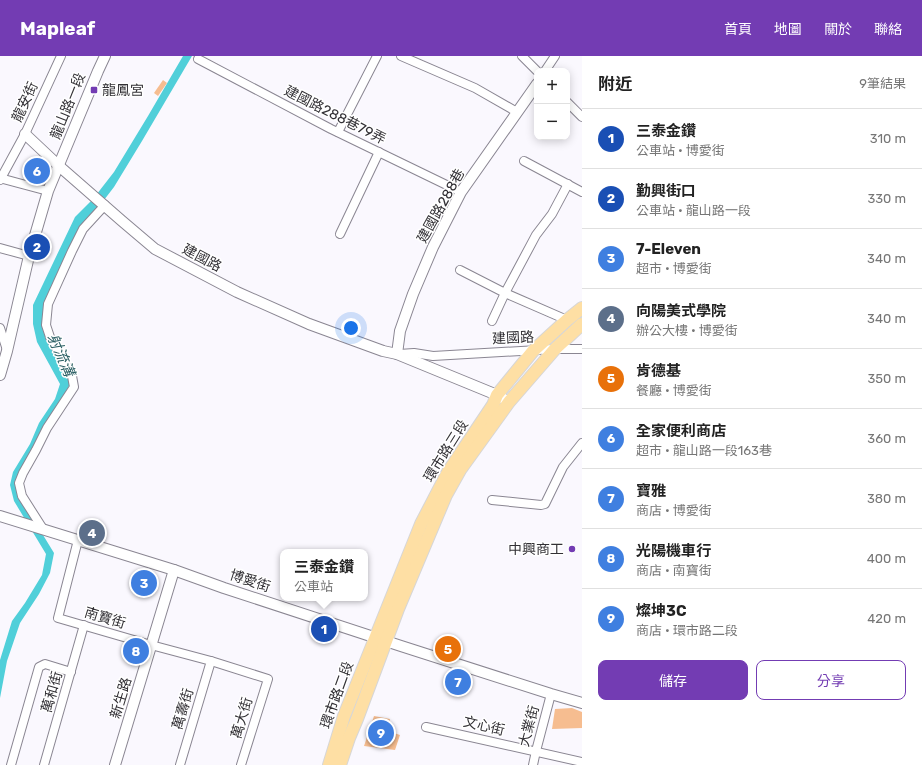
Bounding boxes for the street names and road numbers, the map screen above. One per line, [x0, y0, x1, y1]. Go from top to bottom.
street label: 龍山路一段 [47, 70, 89, 142]
street label: 龍安街 [8, 79, 42, 125]
street label: 建國路288巷79弄 [281, 82, 389, 148]
street label: 建國路288巷 [414, 166, 468, 246]
street label: 建國路 [179, 241, 225, 275]
street label: 建國路 [492, 328, 534, 348]
street label: 環市路三段 [420, 417, 472, 485]
street label: 博愛街 [227, 566, 273, 596]
street label: 南寶街 [82, 604, 128, 632]
street label: 環市路二段 [317, 659, 357, 731]
street label: 萬和街 [38, 669, 66, 715]
street label: 新生路 [107, 675, 135, 721]
street label: 萬壽街 [169, 686, 197, 732]
street label: 萬大街 [228, 695, 256, 741]
street label: 大業街 [515, 704, 543, 748]
street label: 文心街 [462, 713, 506, 739]

